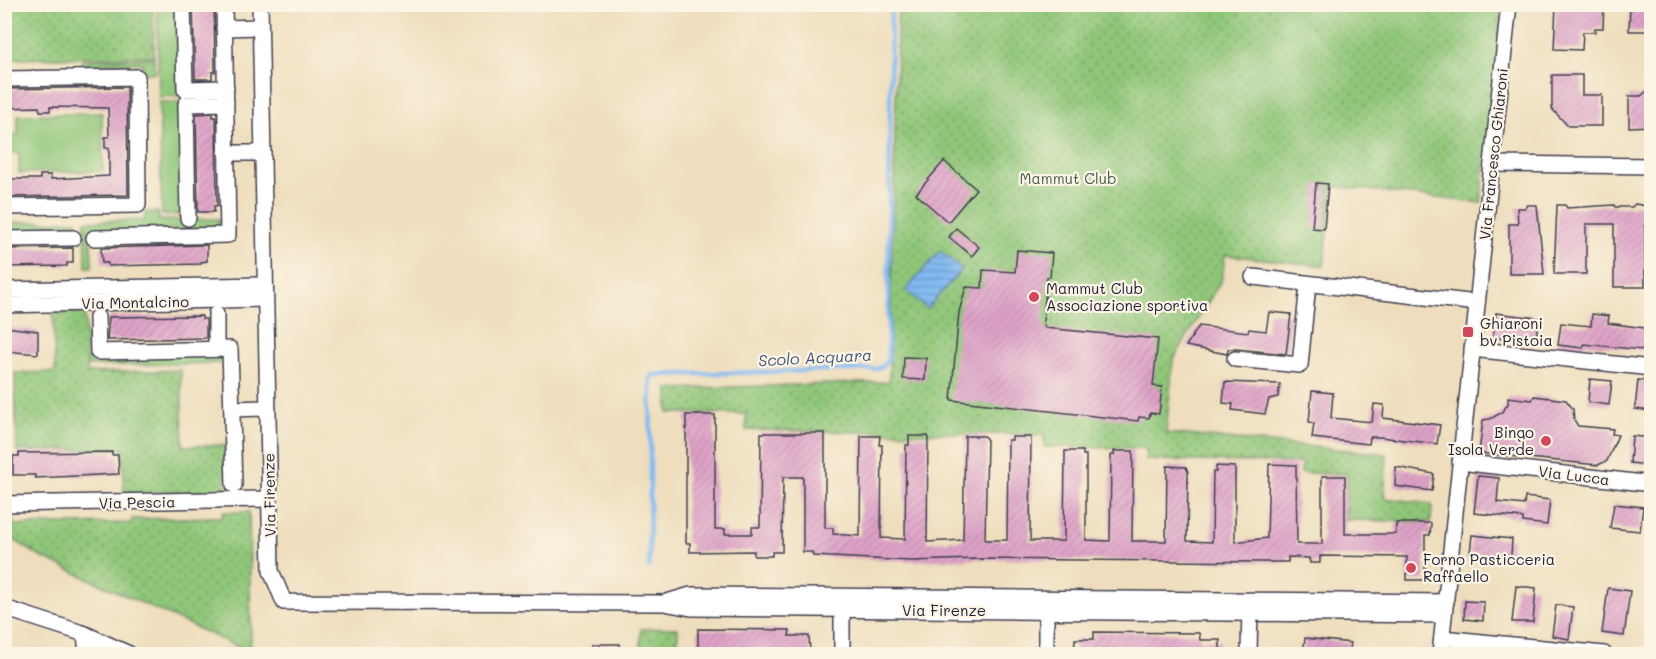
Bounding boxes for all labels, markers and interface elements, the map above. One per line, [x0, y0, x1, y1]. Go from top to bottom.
street label: Via Francesco Ghiaroni [1474, 67, 1512, 241]
park label: Mammut Club [1019, 168, 1117, 188]
place label: Mammut Club Associazione sportiva [1046, 278, 1208, 315]
marker: Mammut Club Associazione sportiva [1027, 290, 1041, 304]
street label: Via Montalcino [81, 291, 189, 313]
place label: Ghiaroni bv Pistoia [1480, 313, 1553, 350]
marker: Ghiaroni bv Pistoia [1461, 325, 1475, 339]
water label: Scolo Acquara [758, 344, 872, 370]
place label: Bingo Isola Verde [1448, 422, 1534, 459]
marker: Bingo Isola Verde [1539, 434, 1553, 448]
street label: Via Firenze [258, 453, 280, 537]
street label: Via Lucca [1537, 461, 1611, 489]
street label: Via Pescia [98, 491, 176, 513]
place label: Forno Pasticceria Raffaello [1423, 549, 1555, 586]
marker: Forno Pasticceria Raffaello [1404, 561, 1418, 575]
street label: Via Firenze [902, 600, 986, 620]

